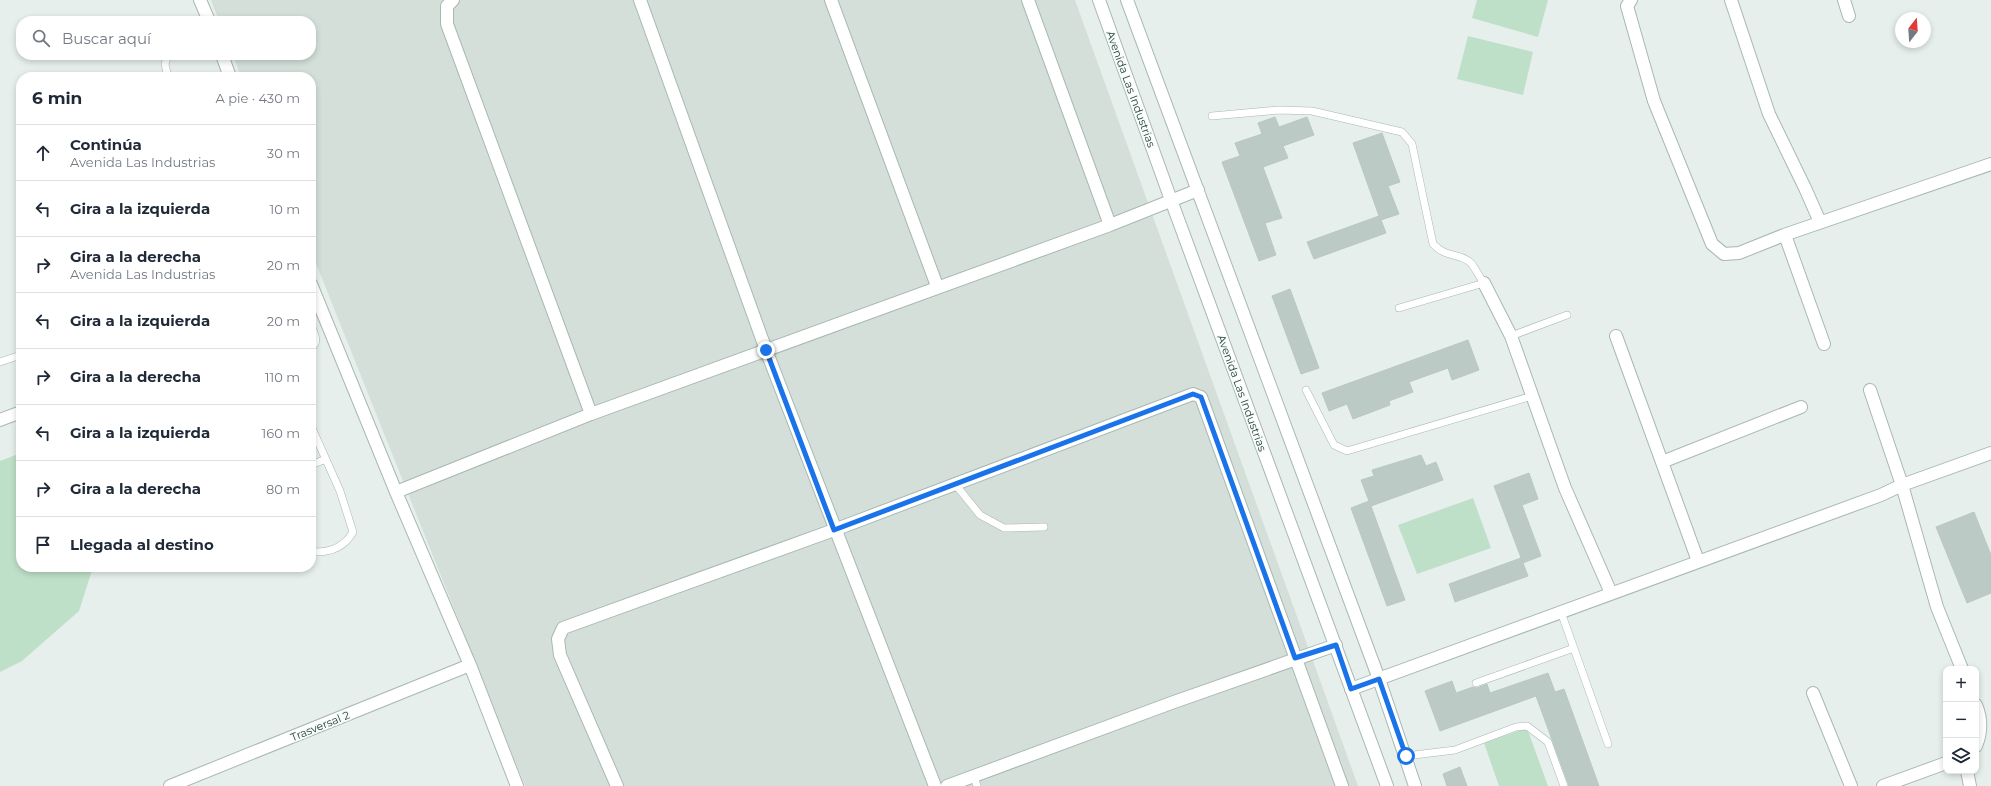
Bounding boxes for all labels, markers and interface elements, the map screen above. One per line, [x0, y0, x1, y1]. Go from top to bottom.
north arrow [1895, 12, 1931, 48]
search box [16, 16, 316, 60]
icon: search [30, 27, 52, 49]
text: Buscar aquí [62, 29, 151, 48]
street label: Avenida Las Industrias [1103, 29, 1159, 150]
text: 6 min [32, 88, 82, 108]
text: A pie · 430 m [215, 90, 300, 106]
text: Continúa [70, 135, 142, 154]
icon: ahead [32, 142, 54, 164]
text: 30 m [267, 145, 300, 161]
text: Avenida Las Industrias [70, 154, 215, 170]
icon: left [32, 198, 54, 220]
text: Gira a la izquierda [70, 199, 210, 218]
text: 10 m [270, 201, 300, 217]
text: Gira a la derecha [70, 247, 201, 266]
icon: right [32, 254, 54, 276]
text: 20 m [267, 257, 300, 273]
text: Avenida Las Industrias [70, 266, 215, 282]
icon: left [32, 310, 54, 332]
text: Gira a la izquierda [70, 311, 210, 330]
text: 20 m [267, 313, 300, 329]
street label: Avenida Las Industrias [1214, 333, 1270, 454]
route end [757, 341, 775, 359]
icon: right [32, 366, 54, 388]
text: Gira a la derecha [70, 367, 201, 386]
text: 110 m [265, 369, 300, 385]
icon: left [32, 422, 54, 444]
text: Gira a la izquierda [70, 423, 210, 442]
text: 160 m [262, 425, 300, 441]
icon: right [32, 478, 54, 500]
text: Gira a la derecha [70, 479, 201, 498]
text: 80 m [266, 481, 300, 497]
icon: arrive [32, 534, 54, 556]
text: Llegada al destino [70, 535, 214, 554]
map controls [1943, 666, 1979, 774]
button: + [1943, 666, 1979, 702]
button: − [1943, 702, 1979, 738]
street label: Trasversal 2 [288, 708, 352, 744]
button: layers [1943, 738, 1979, 774]
route start [1397, 747, 1415, 765]

